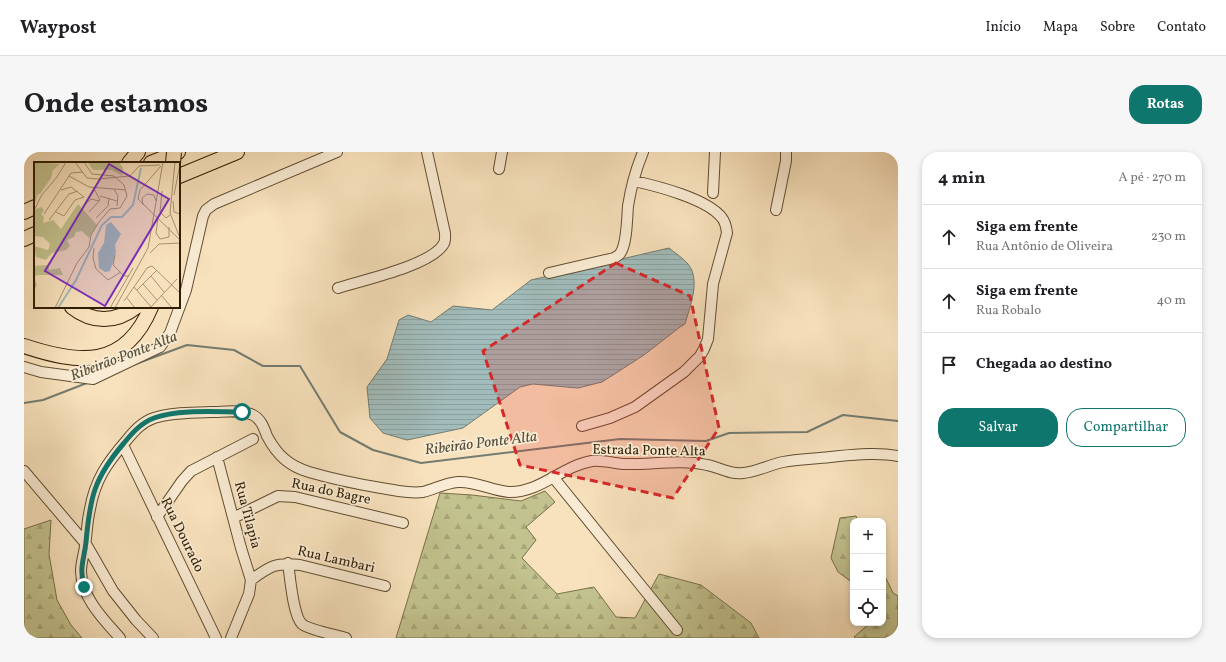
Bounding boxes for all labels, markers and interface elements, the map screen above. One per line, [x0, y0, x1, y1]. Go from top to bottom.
text: Waypost [20, 15, 96, 41]
text: Início [985, 18, 1021, 37]
text: Mapa [1043, 18, 1078, 37]
text: Sobre [1100, 18, 1135, 37]
text: Contato [1157, 18, 1206, 37]
text: Onde estamos [24, 85, 208, 124]
button: Rotas [1129, 85, 1202, 124]
inset map [34, 162, 180, 308]
text: 4 min [938, 167, 985, 190]
text: A pé · 270 m [1119, 169, 1186, 187]
text: Siga em frente [976, 217, 1078, 238]
icon: ahead [938, 226, 960, 248]
text: 230 m [1151, 228, 1186, 246]
text: Rua Antônio de Oliveira [976, 238, 1113, 256]
text: Siga em frente [976, 281, 1078, 302]
icon: ahead [938, 290, 960, 312]
text: 40 m [1157, 292, 1186, 310]
text: Rua Robalo [976, 302, 1041, 320]
water label: Ribeirão Ponte Alta [67, 327, 181, 387]
icon: arrive [938, 354, 960, 376]
text: Chegada ao destino [976, 354, 1112, 375]
route start [233, 403, 251, 421]
button: Salvar [938, 408, 1058, 447]
button: Compartilhar [1066, 408, 1186, 447]
water label: Ribeirão Ponte Alta [424, 427, 538, 461]
street label: Estrada Ponte Alta [592, 441, 706, 461]
street label: Rua do Bagre [290, 474, 373, 510]
street label: Rua Tilapia [229, 479, 265, 551]
street label: Rua Dourado [156, 494, 208, 576]
map controls [850, 518, 886, 626]
button: + [850, 518, 886, 554]
street label: Rua Lambari [295, 542, 377, 578]
button: − [850, 554, 886, 590]
route end [75, 578, 93, 596]
button: locate [850, 590, 886, 626]

